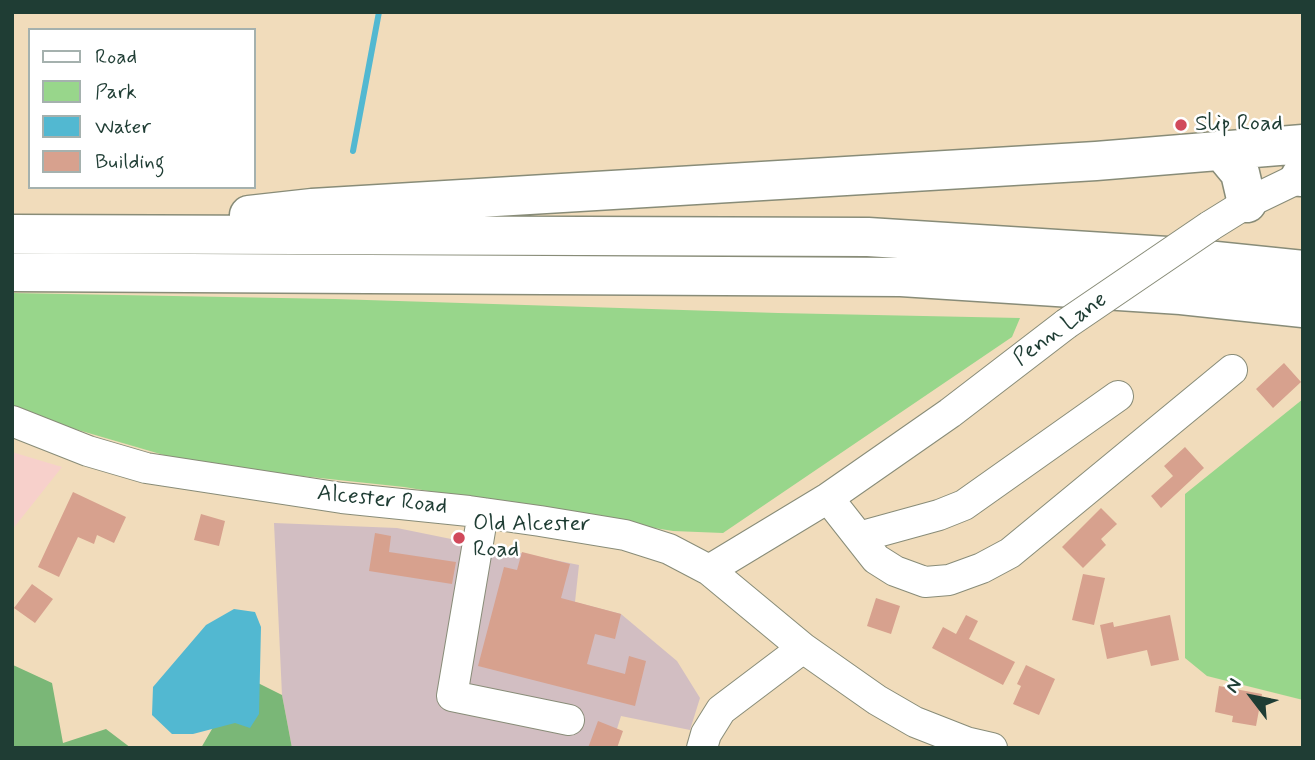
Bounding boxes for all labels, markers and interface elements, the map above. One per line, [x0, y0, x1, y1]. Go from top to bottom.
legend [28, 28, 256, 189]
text: Road [95, 43, 137, 71]
text: Park [95, 78, 137, 106]
place label: Slip Road [1195, 111, 1283, 139]
text: Water [95, 113, 151, 141]
marker: Slip Road [1173, 117, 1189, 133]
text: Building [95, 148, 165, 176]
street label: Penn Lane [1009, 287, 1113, 373]
street label: Alcester Road [316, 480, 448, 522]
place label: Old Alcester Road [473, 511, 591, 565]
marker: Old Alcester Road [451, 530, 467, 546]
north arrow [1217, 662, 1287, 732]
text: N [1220, 674, 1248, 698]

